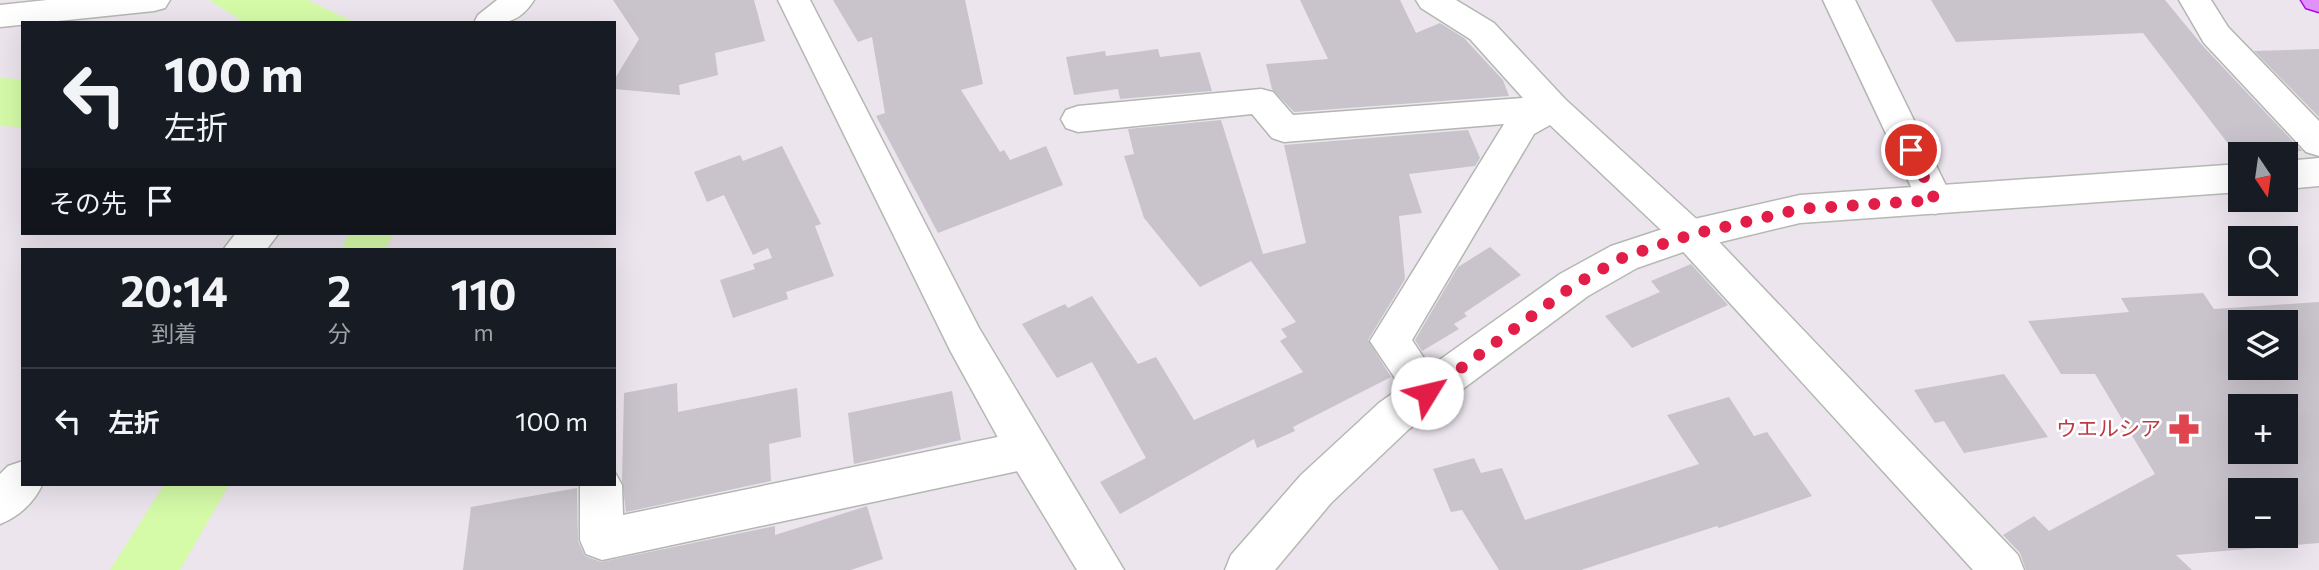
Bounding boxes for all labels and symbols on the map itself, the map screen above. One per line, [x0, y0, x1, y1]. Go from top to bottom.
pin [1881, 120, 1941, 180]
north arrow [2228, 142, 2298, 212]
position arrow [1390, 356, 1464, 430]
pharmacy icon: ウエルシア [2167, 412, 2201, 446]
place label: ウエルシア [2056, 415, 2161, 440]

